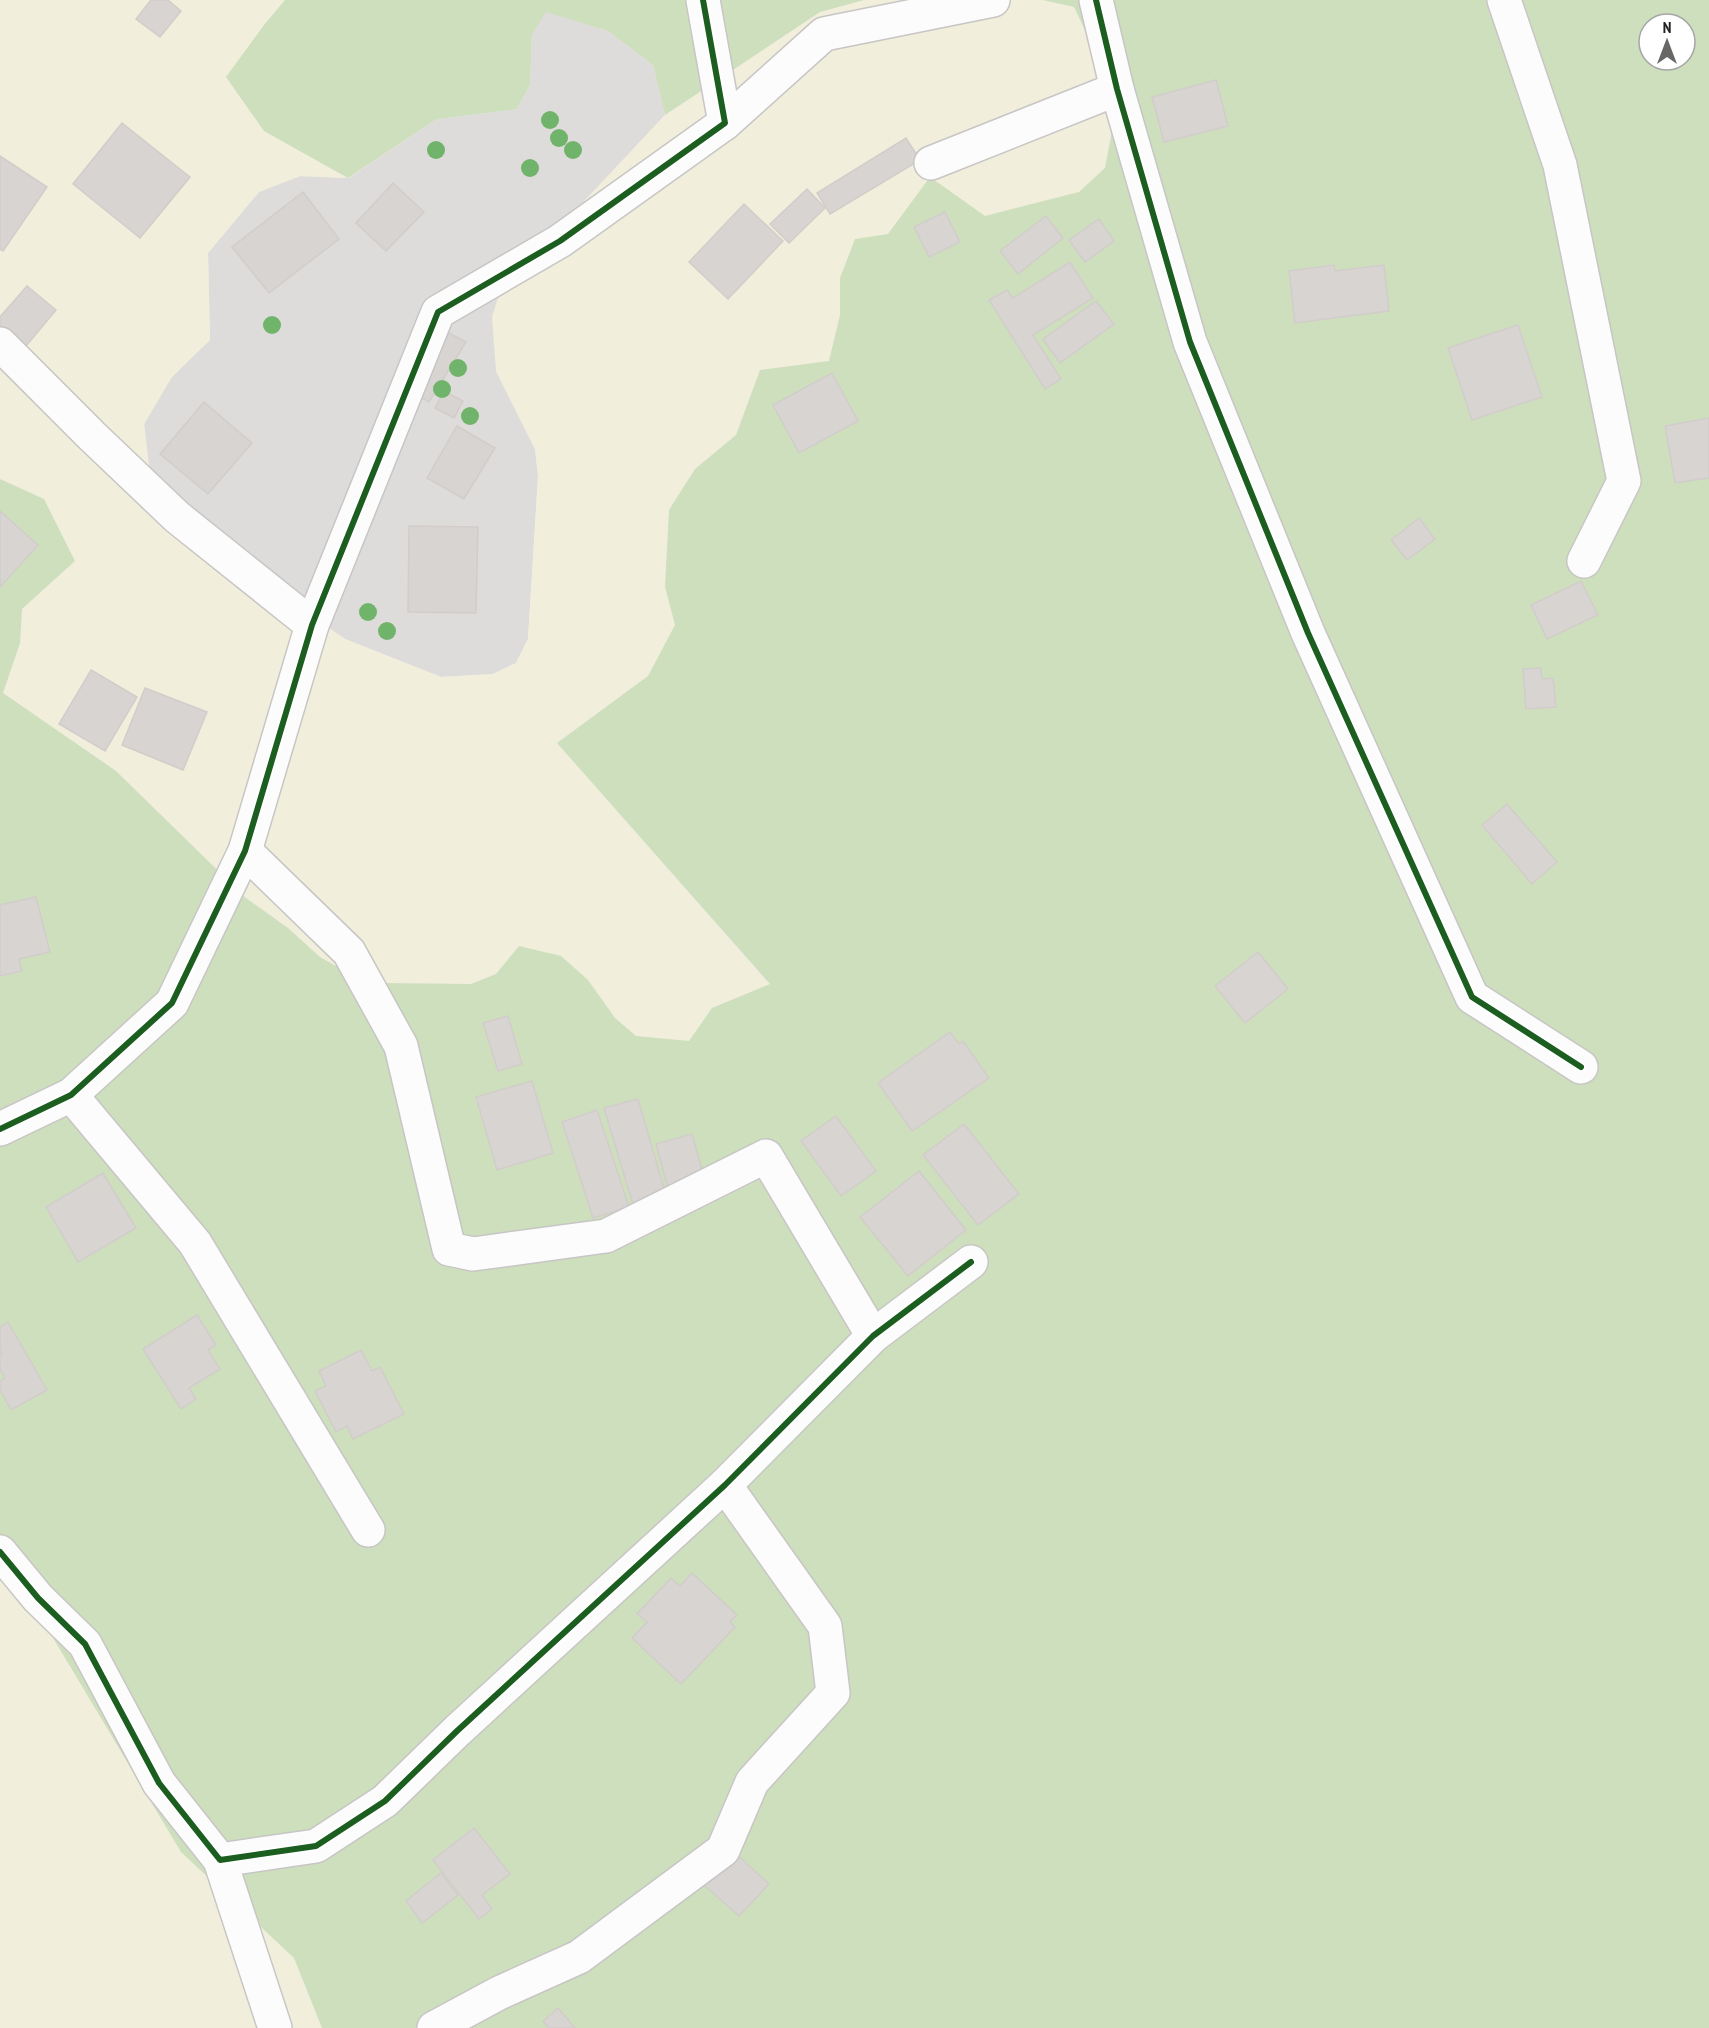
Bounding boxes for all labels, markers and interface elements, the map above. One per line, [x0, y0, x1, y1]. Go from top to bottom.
north arrow [1637, 12, 1697, 72]
text: N [1663, 17, 1671, 37]

